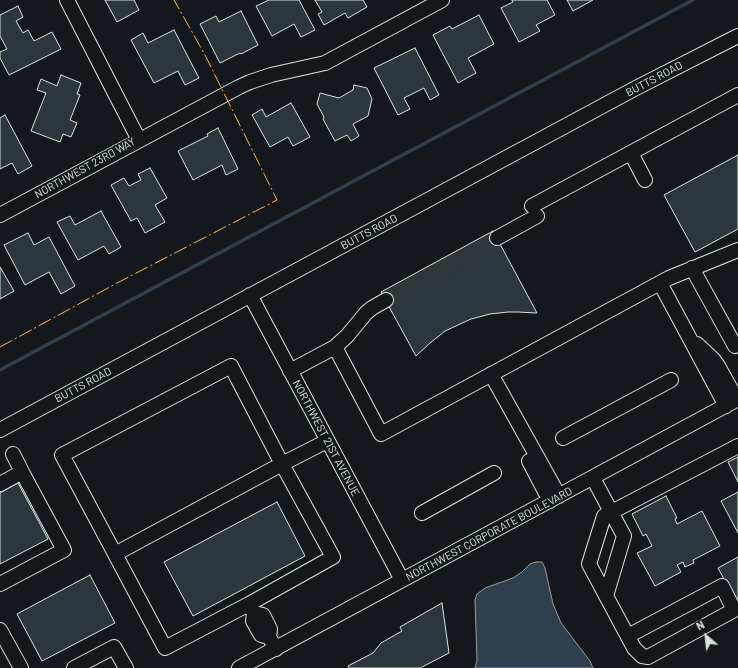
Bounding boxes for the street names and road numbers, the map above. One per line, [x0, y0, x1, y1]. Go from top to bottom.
street label: BUTTS ROAD [623, 59, 685, 99]
street label: NORTHWEST 23RD WAY [32, 135, 138, 201]
street label: BUTTS ROAD [338, 212, 400, 252]
street label: BUTTS ROAD [52, 365, 114, 405]
street label: NORTHWEST 21ST AVENUE [290, 378, 362, 498]
street label: NORTHWEST CORPORATE BOULEVARD [404, 484, 574, 584]

